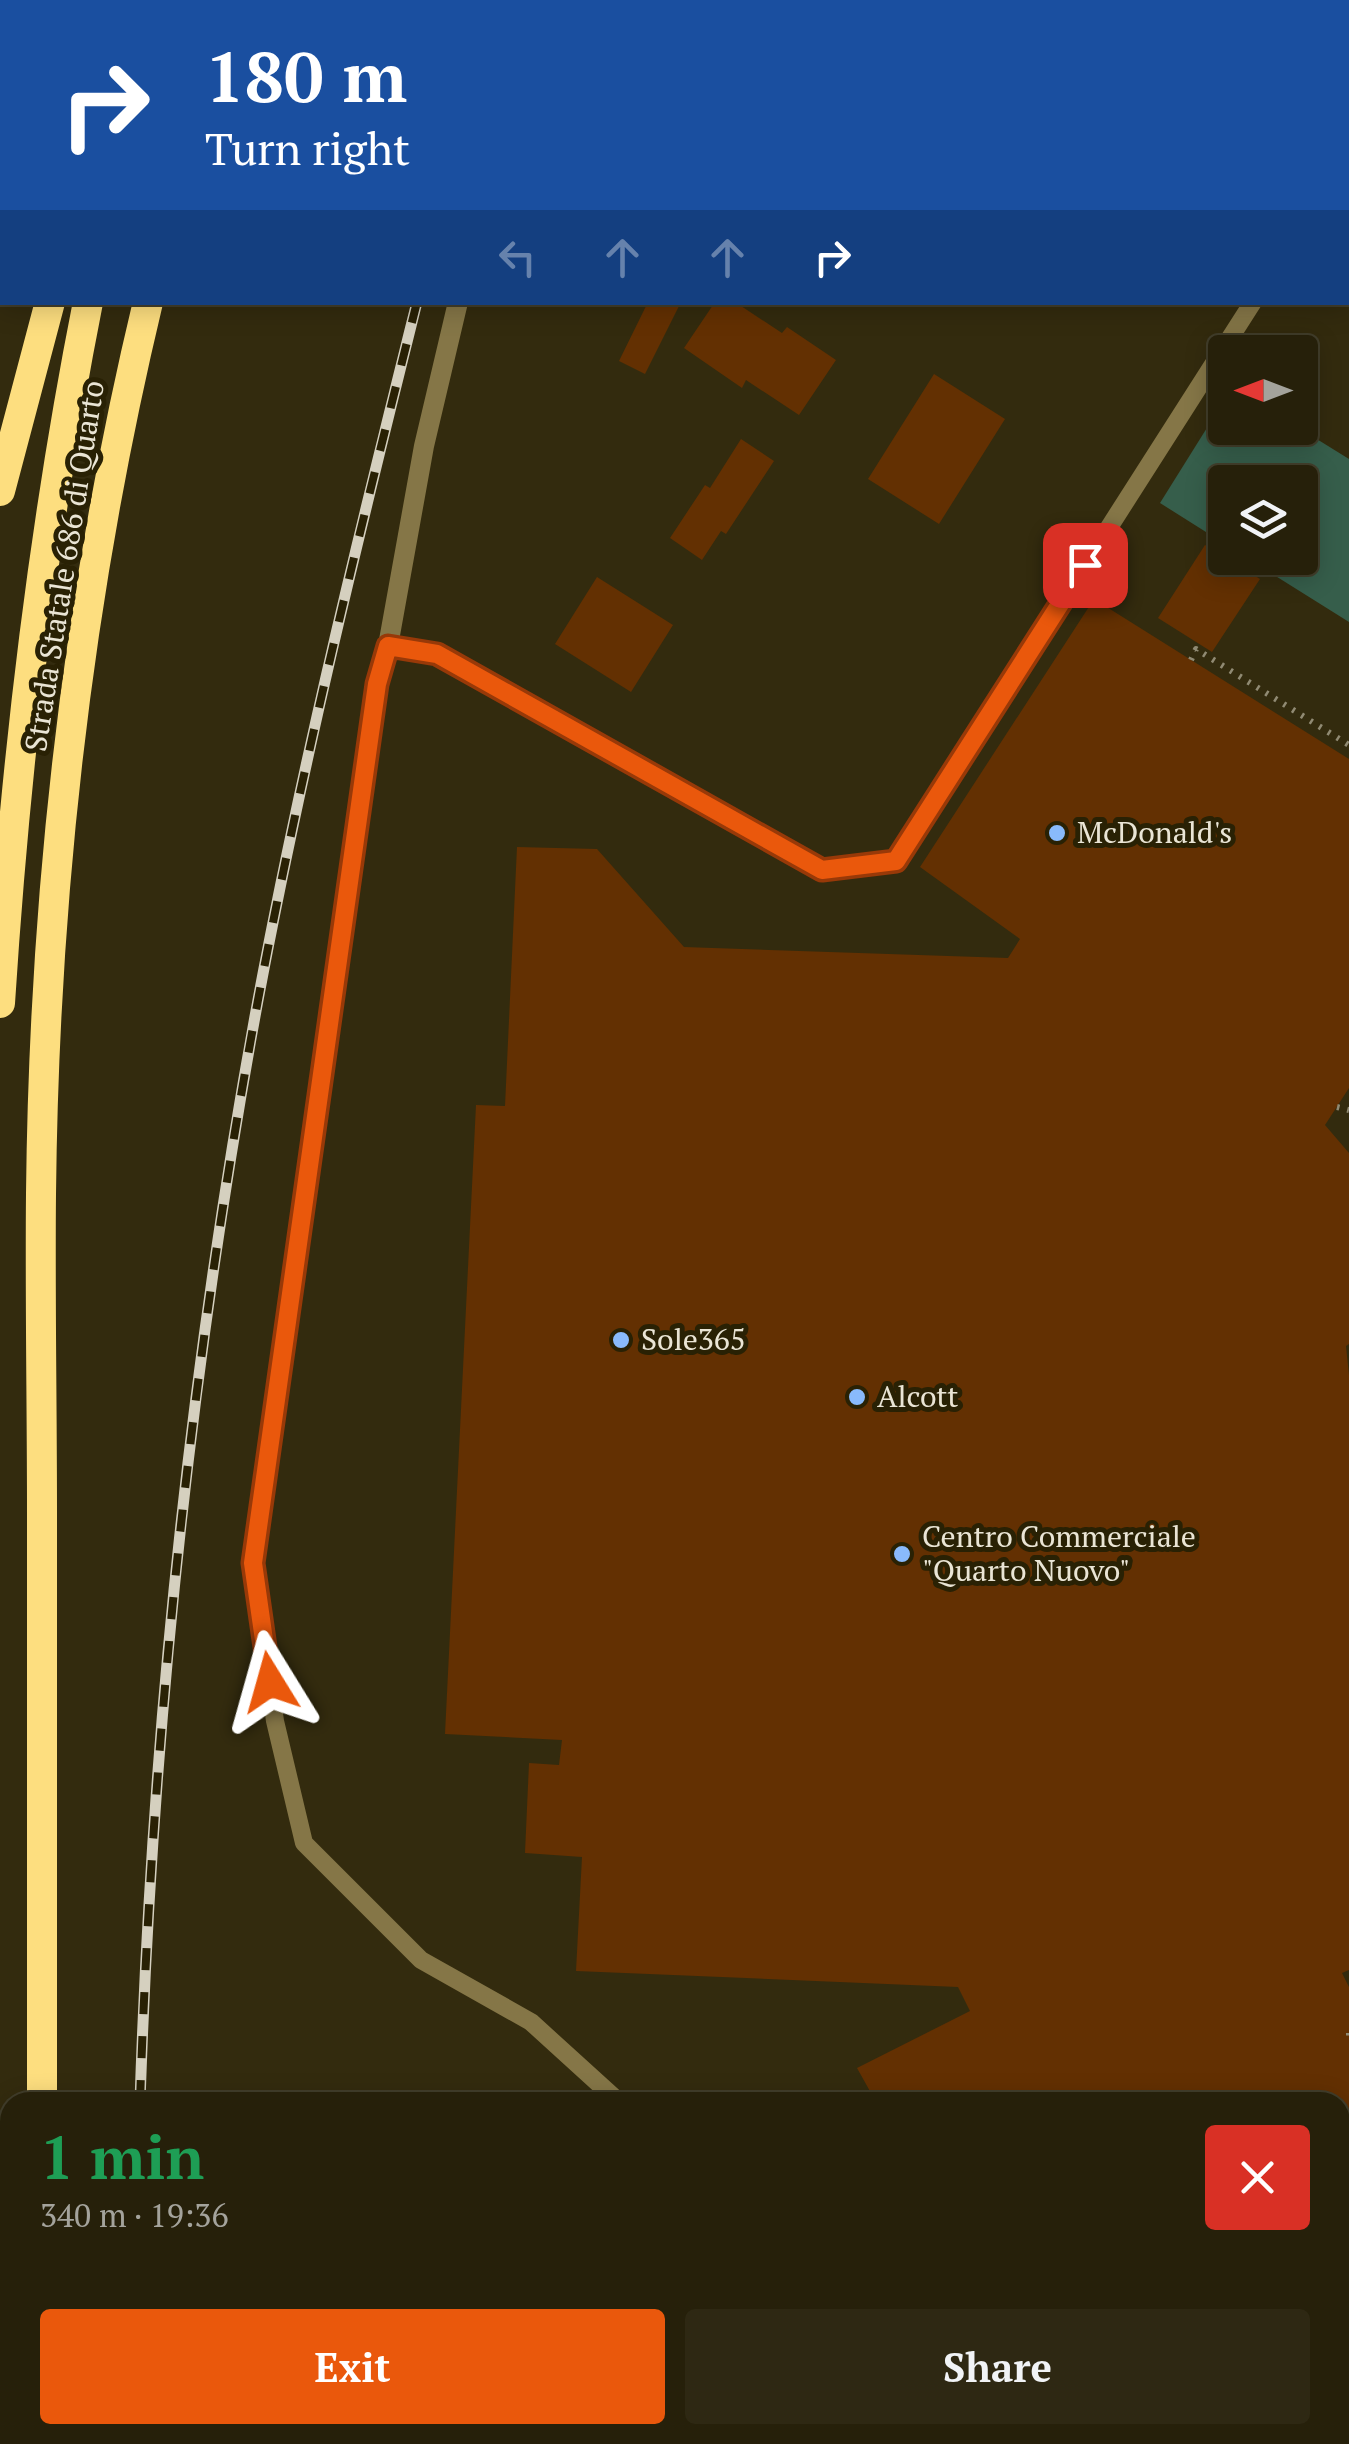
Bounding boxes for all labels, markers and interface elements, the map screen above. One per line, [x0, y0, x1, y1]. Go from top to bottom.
text: 180 m [205, 29, 407, 122]
icon: right [40, 40, 170, 170]
text: Turn right [205, 118, 410, 178]
icon: left [490, 230, 545, 285]
icon: ahead [595, 230, 650, 285]
icon: ahead [700, 230, 755, 285]
icon: right [805, 230, 860, 285]
north arrow [1208, 335, 1318, 445]
map controls [1208, 335, 1318, 575]
street label: Strada Statale 686 di Quarto [15, 377, 113, 754]
button: layers [1208, 465, 1318, 575]
pin [1043, 523, 1128, 608]
icon: arrive [1058, 538, 1113, 593]
place label: McDonald's [1077, 812, 1232, 852]
marker: McDonald's [1046, 822, 1068, 844]
place label: Sole365 [641, 1319, 746, 1359]
marker: Sole365 [610, 1329, 632, 1351]
place label: Alcott [877, 1376, 958, 1416]
marker: Alcott [846, 1386, 868, 1408]
place label: Centro Commerciale "Quarto Nuovo" [922, 1516, 1196, 1590]
marker: Centro Commerciale "Quarto Nuovo" [891, 1543, 913, 1565]
position arrow [218, 1630, 322, 1734]
text: 1 min [40, 2117, 204, 2196]
button: close [1205, 2125, 1310, 2230]
text: 340 m · 19:36 [40, 2194, 228, 2236]
button: Exit [40, 2309, 665, 2424]
button: Share [685, 2309, 1310, 2424]

